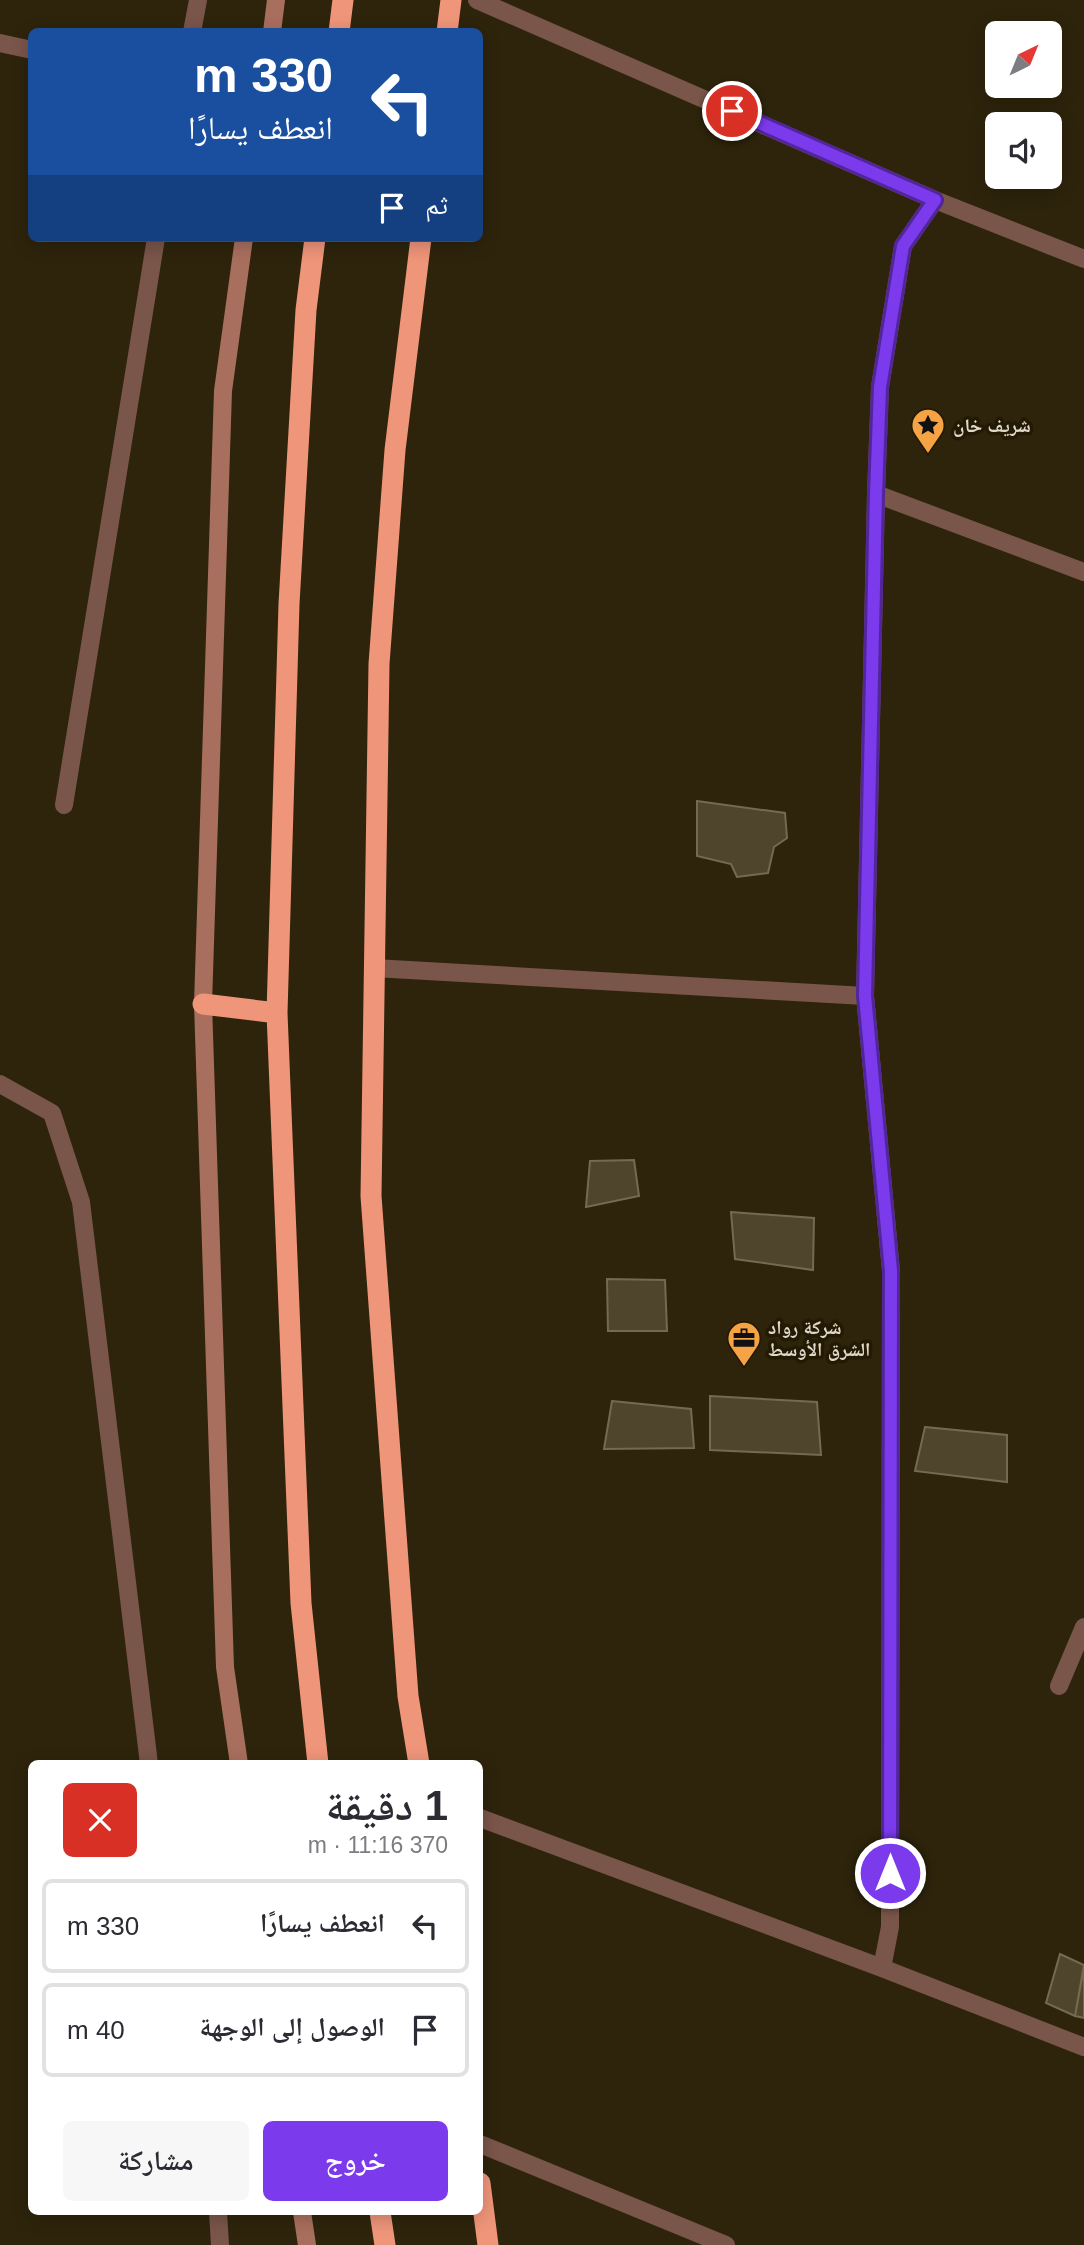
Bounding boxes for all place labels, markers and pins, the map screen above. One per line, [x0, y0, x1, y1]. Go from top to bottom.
pin [702, 81, 762, 141]
place icon: شريف خان [909, 406, 947, 455]
place label: شريف خان [953, 415, 1031, 437]
place label: شركة رواد الشرق الأوسط [768, 1317, 870, 1361]
office icon: شركة رواد الشرق الأوسط [725, 1319, 763, 1368]

